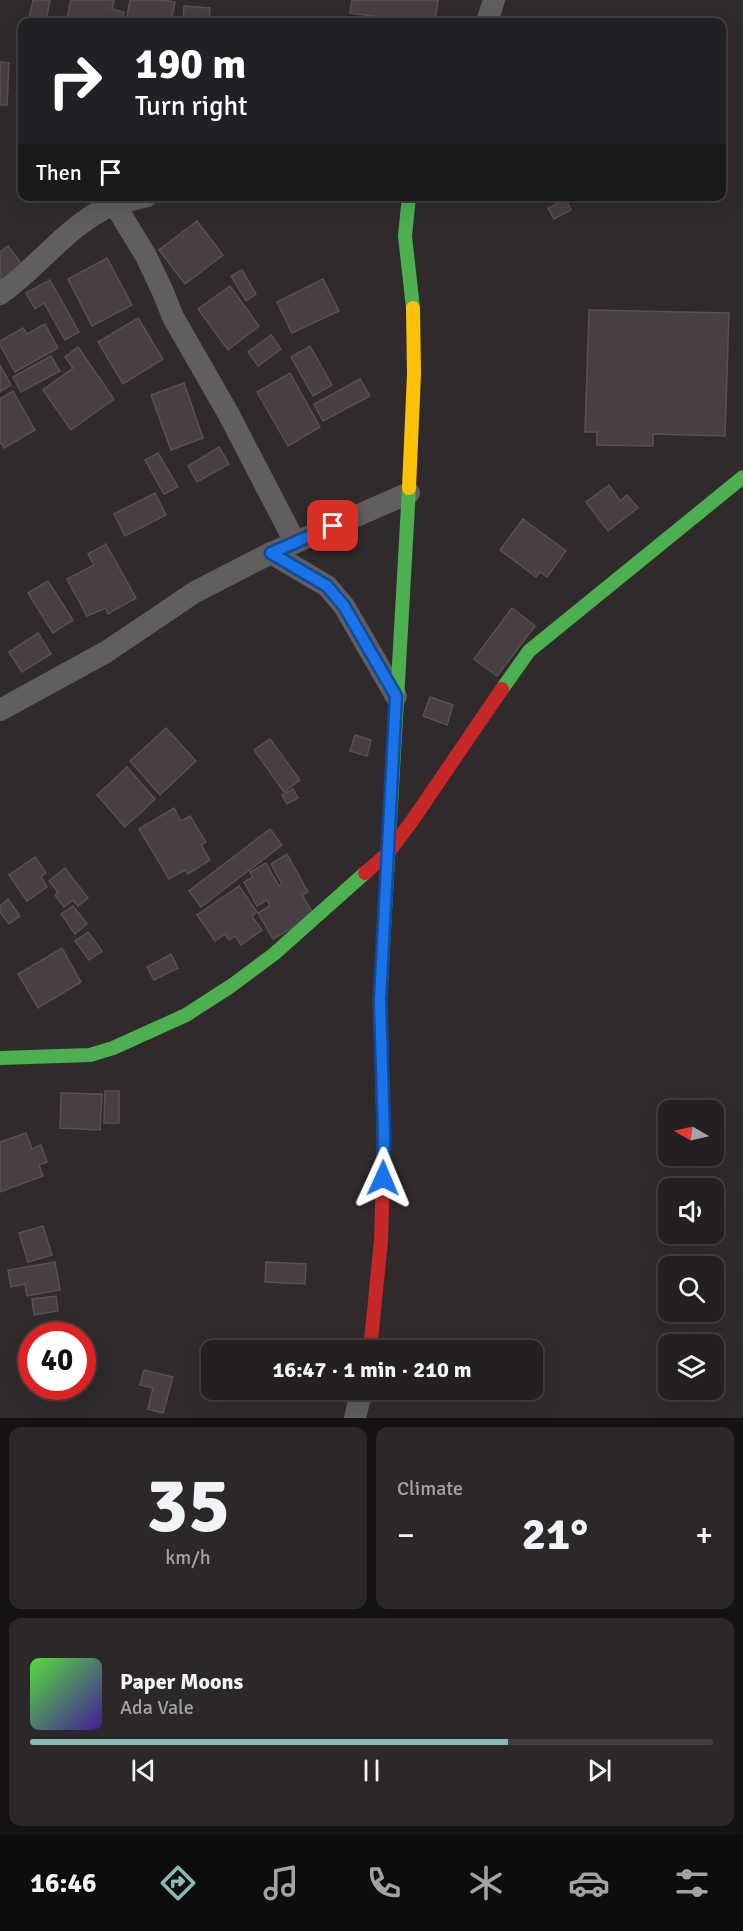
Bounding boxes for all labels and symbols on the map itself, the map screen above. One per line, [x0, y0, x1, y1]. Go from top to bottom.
pin [307, 500, 358, 551]
north arrow [658, 1100, 724, 1166]
position arrow [351, 1146, 415, 1210]
speed limit sign: 40 [18, 1322, 96, 1400]

